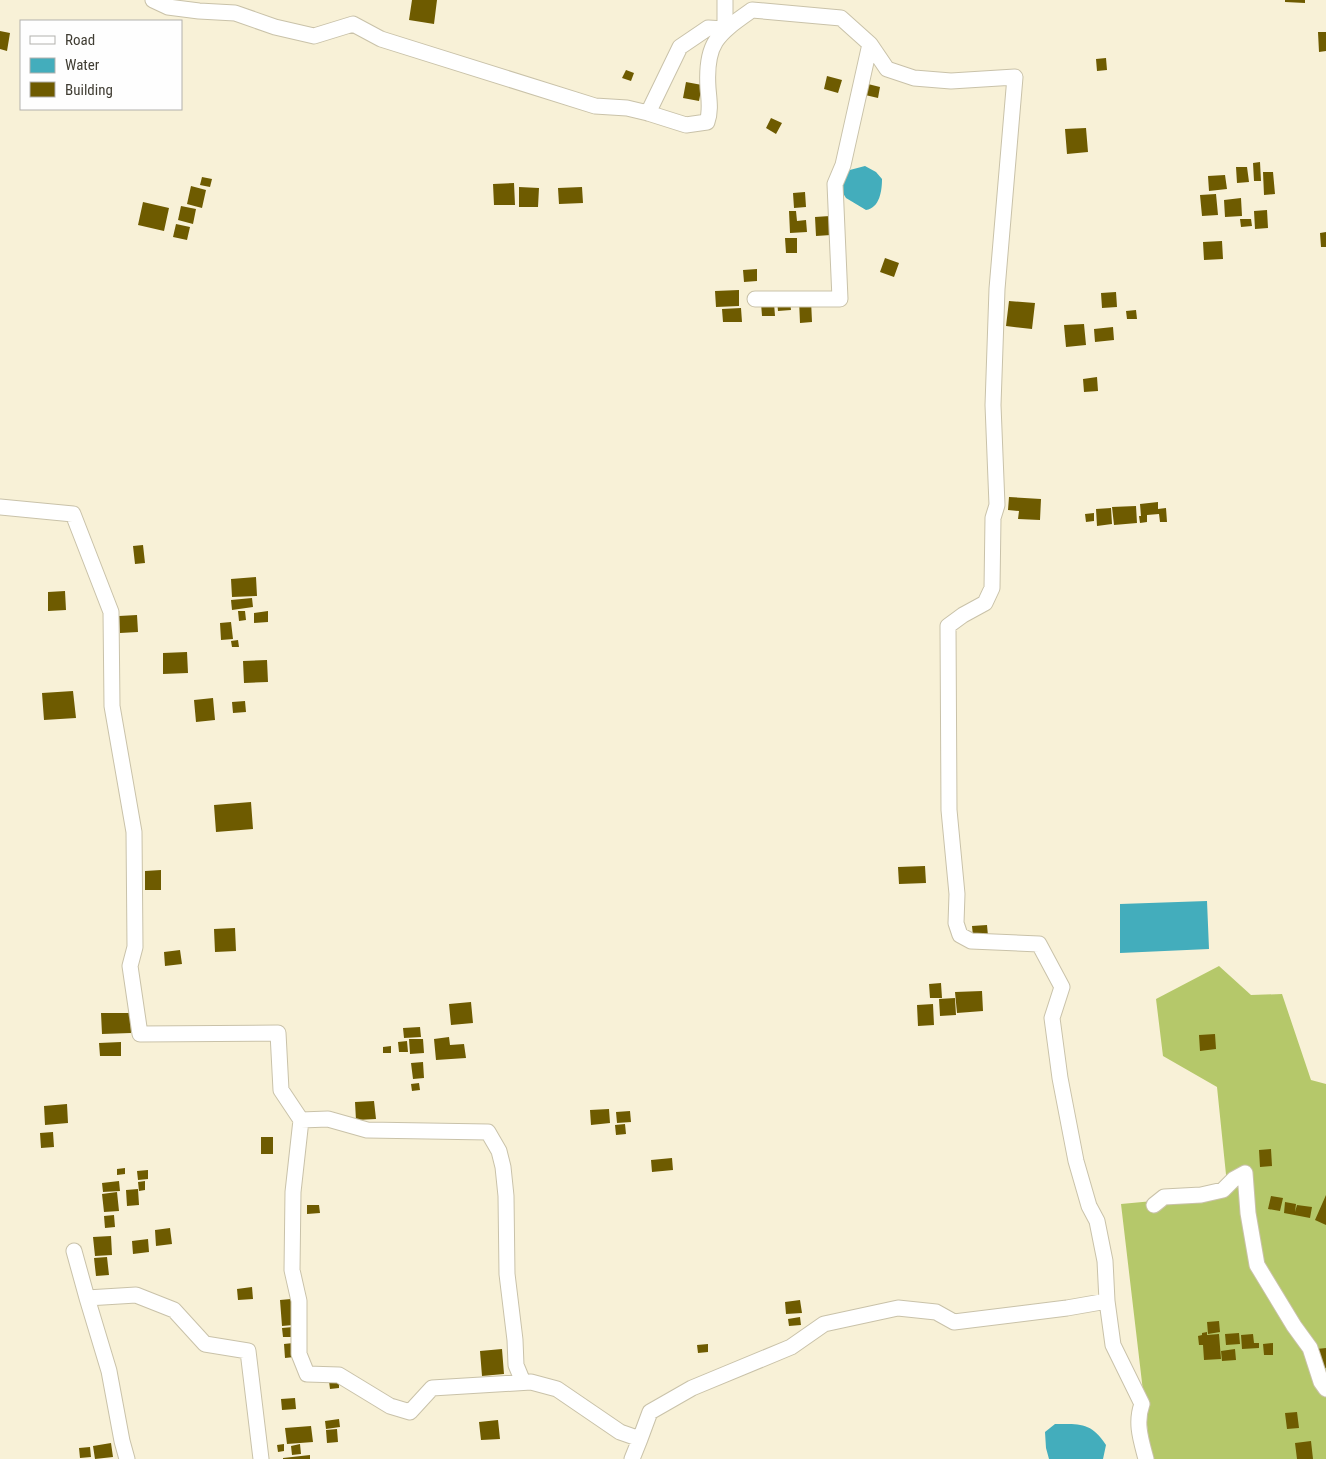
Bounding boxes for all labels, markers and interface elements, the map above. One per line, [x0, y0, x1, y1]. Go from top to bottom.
legend [20, 20, 182, 110]
text: Road [65, 31, 95, 49]
text: Water [65, 56, 100, 74]
text: Building [65, 81, 113, 99]

